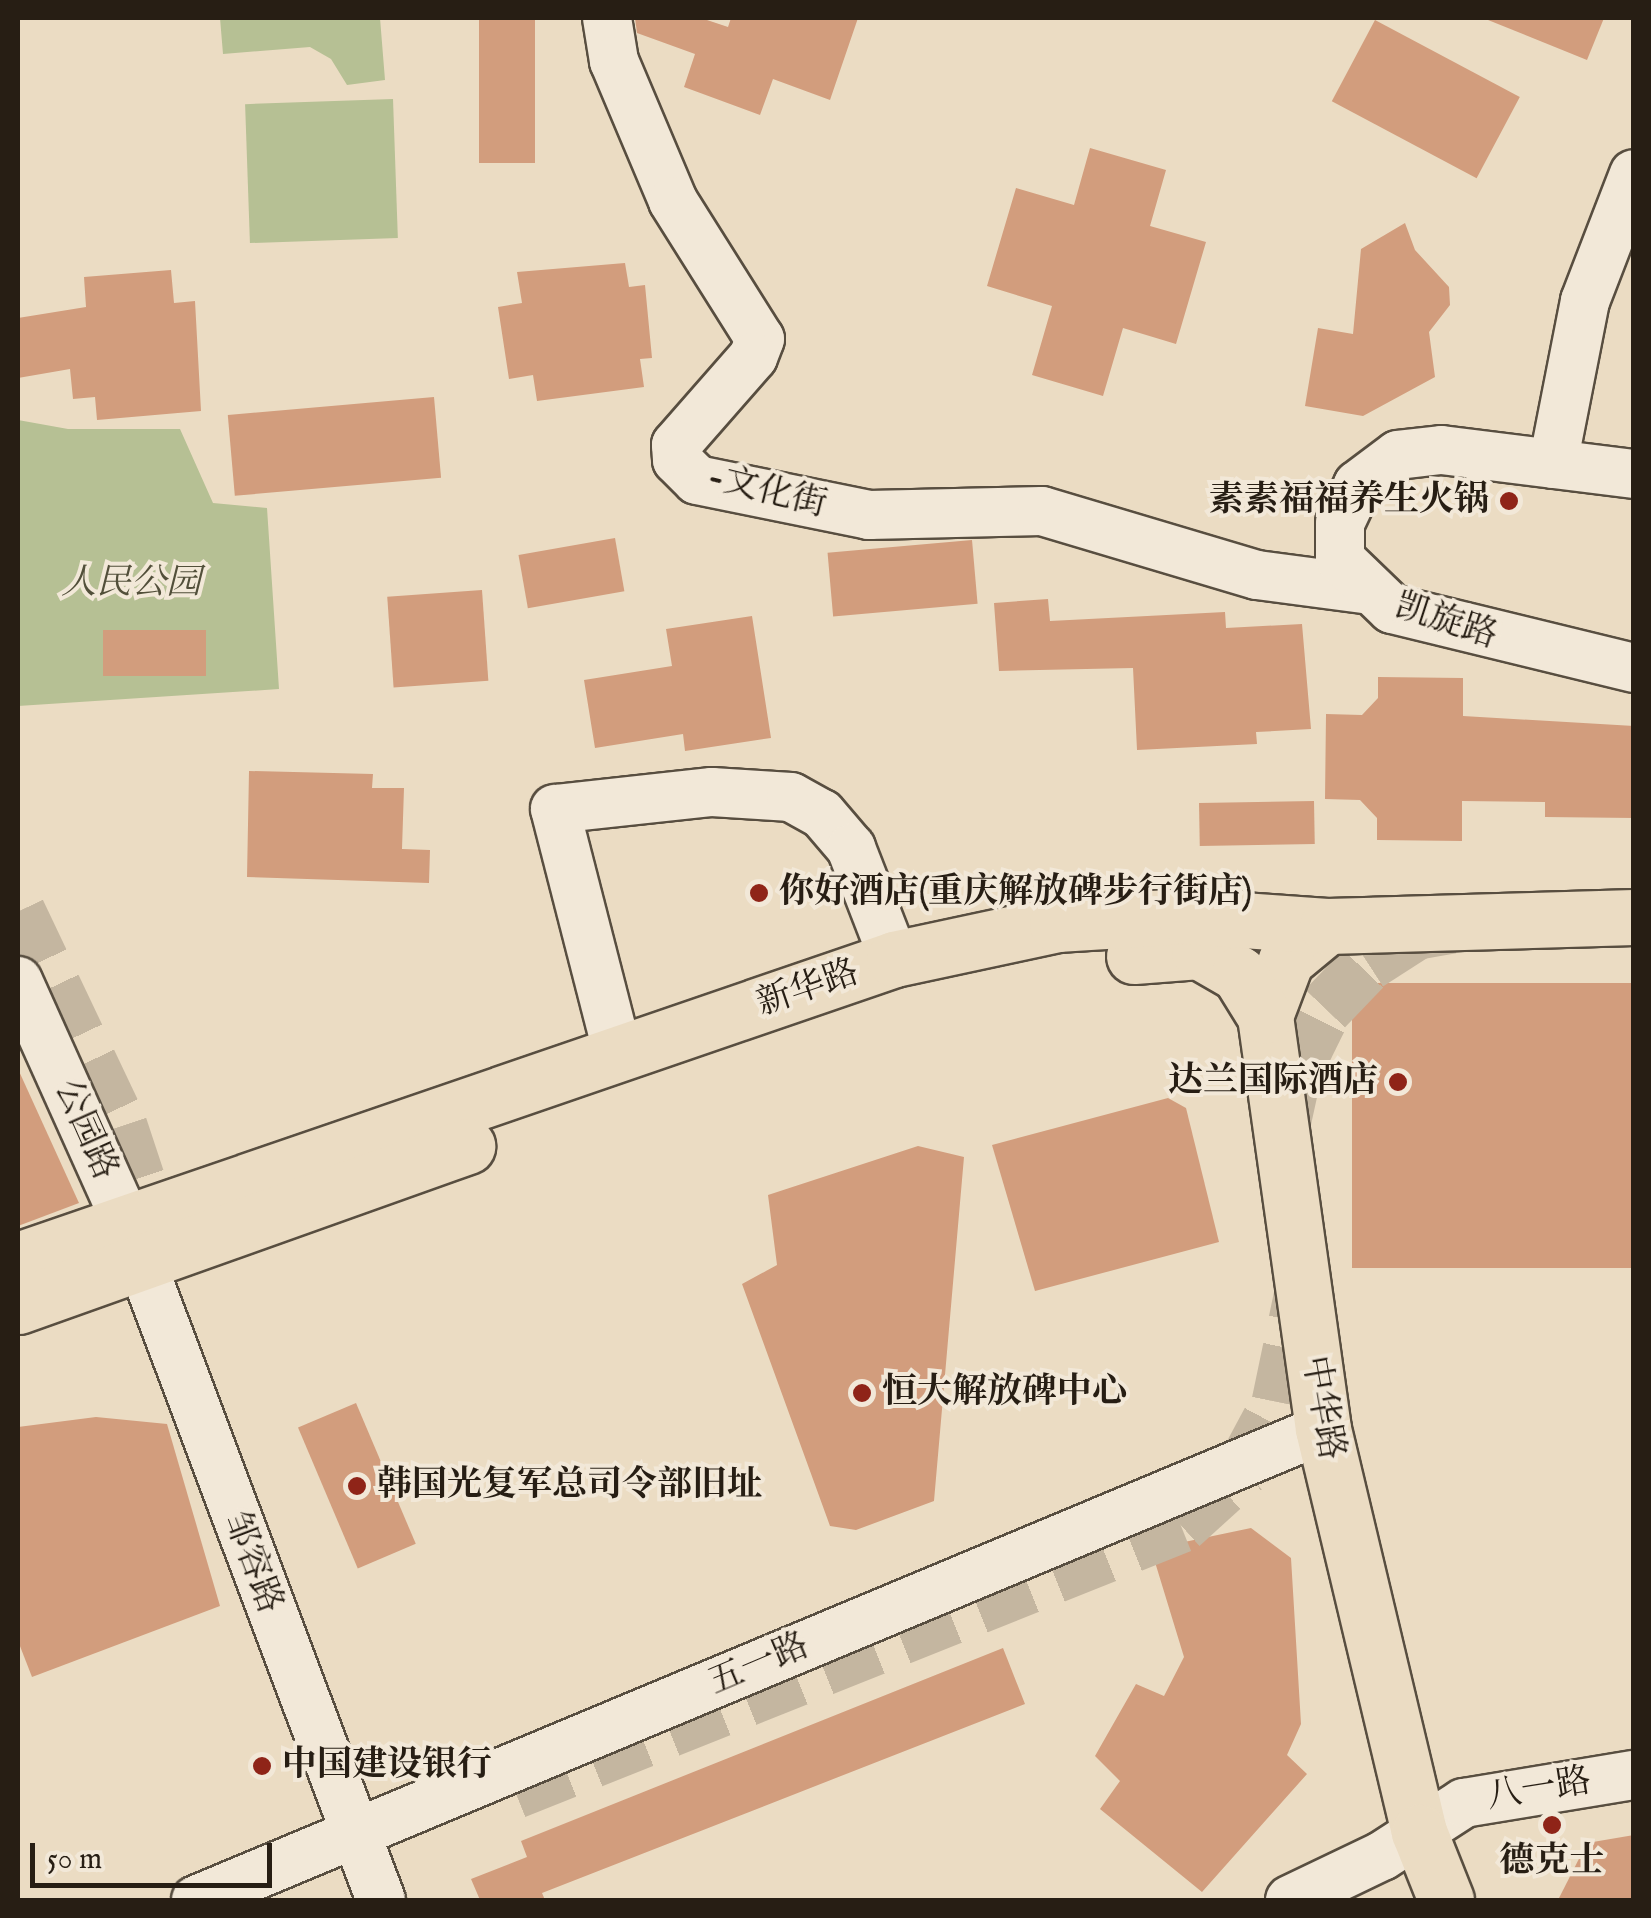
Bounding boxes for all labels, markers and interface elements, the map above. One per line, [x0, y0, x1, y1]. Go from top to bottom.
street label: -文化街 [703, 457, 831, 527]
place label: 素素福福养生火锅 [1209, 480, 1489, 522]
marker: 素素福福养生火锅 [1498, 490, 1520, 512]
park label: 人民公园 [61, 563, 201, 605]
street label: 凯旋路 [1390, 586, 1502, 658]
place label: 你好酒店(重庆解放碑步行街店) [779, 872, 1252, 914]
marker: 你好酒店(重庆解放碑步行街店) [748, 882, 770, 904]
street label: 新华路 [752, 952, 864, 1026]
place label: 达兰国际酒店 [1168, 1061, 1378, 1103]
marker: 达兰国际酒店 [1387, 1071, 1409, 1093]
street label: 公园路 [44, 1073, 126, 1187]
street label: 中华路 [1292, 1353, 1352, 1463]
place label: 恒大解放碑中心 [882, 1372, 1127, 1414]
marker: 恒大解放碑中心 [851, 1382, 873, 1404]
place label: 韩国光复军总司令部旧址 [377, 1465, 762, 1507]
marker: 韩国光复军总司令部旧址 [346, 1475, 368, 1497]
street label: 邹容路 [214, 1506, 290, 1620]
street label: 五一路 [702, 1625, 816, 1705]
place label: 中国建设银行 [282, 1745, 492, 1787]
marker: 中国建设银行 [251, 1755, 273, 1777]
street label: 八一路 [1484, 1761, 1594, 1819]
marker: 德克士 [1541, 1814, 1563, 1836]
scale bar [35, 1823, 278, 1885]
text: 50 m [47, 1841, 102, 1879]
place label: 德克士 [1500, 1841, 1604, 1883]

